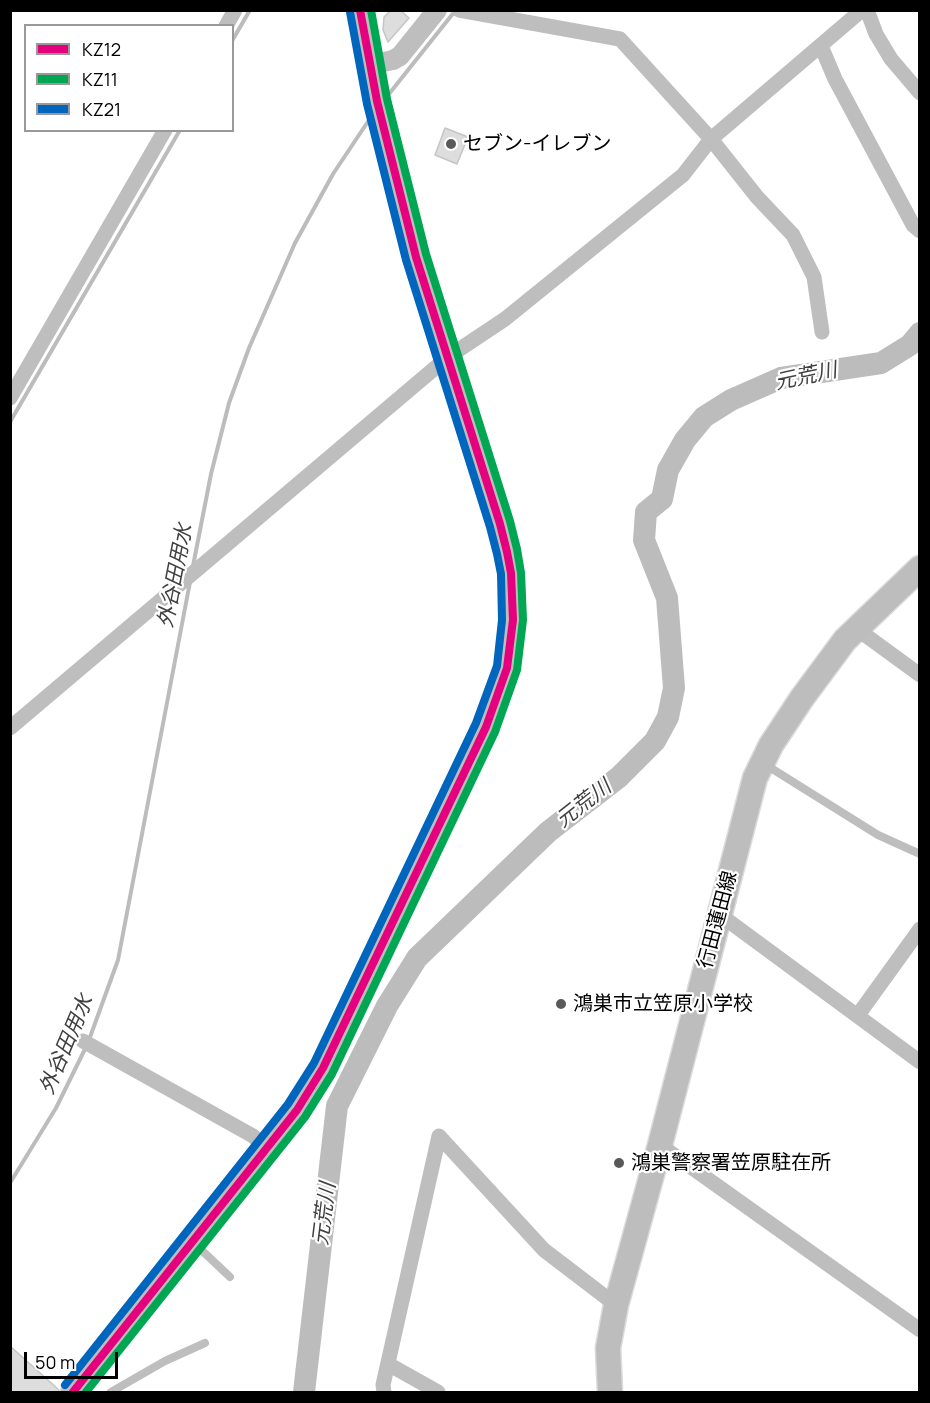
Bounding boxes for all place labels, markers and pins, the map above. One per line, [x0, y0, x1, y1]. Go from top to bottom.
place label: セブン-イレブン [463, 132, 611, 156]
marker: セブン-イレブン [444, 137, 458, 151]
place label: 鴻巣市立笠原小学校 [573, 992, 753, 1016]
marker: 鴻巣市立笠原小学校 [554, 997, 568, 1011]
place label: 鴻巣警察署笠原駐在所 [631, 1151, 831, 1175]
marker: 鴻巣警察署笠原駐在所 [612, 1156, 626, 1170]

